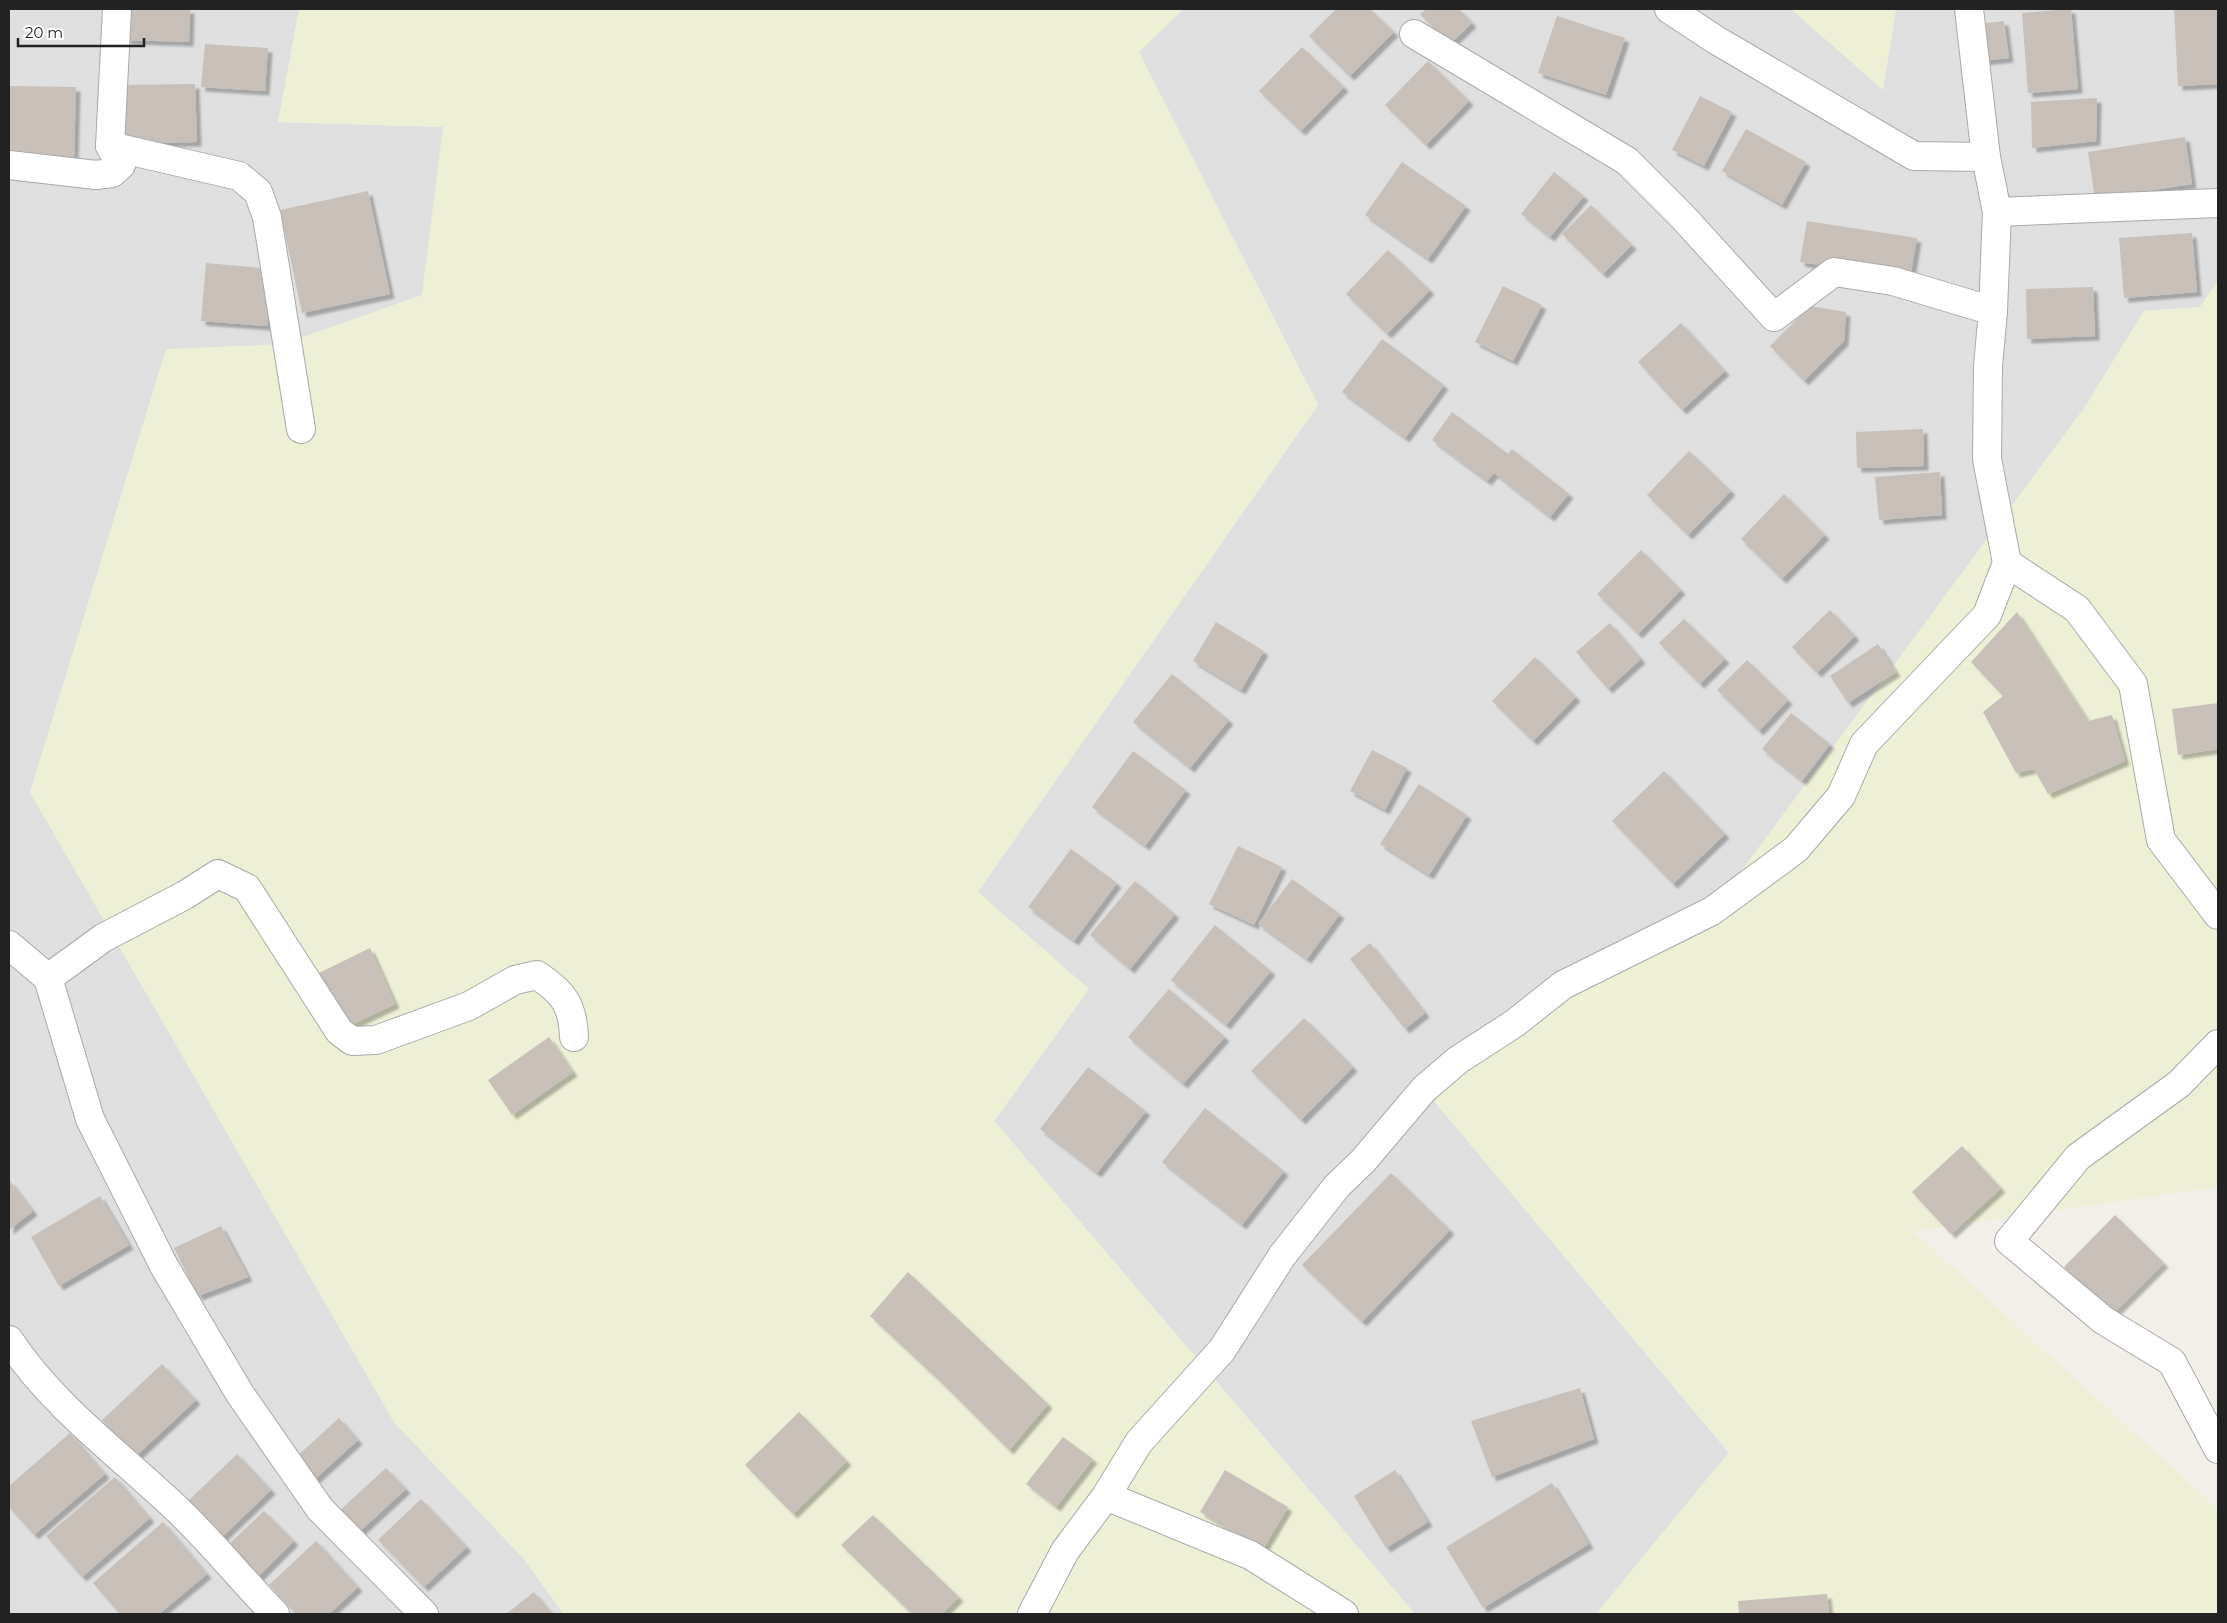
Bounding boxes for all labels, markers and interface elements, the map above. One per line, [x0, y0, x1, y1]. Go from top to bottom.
scale bar [18, 15, 144, 47]
text: 20 m [25, 23, 63, 42]

